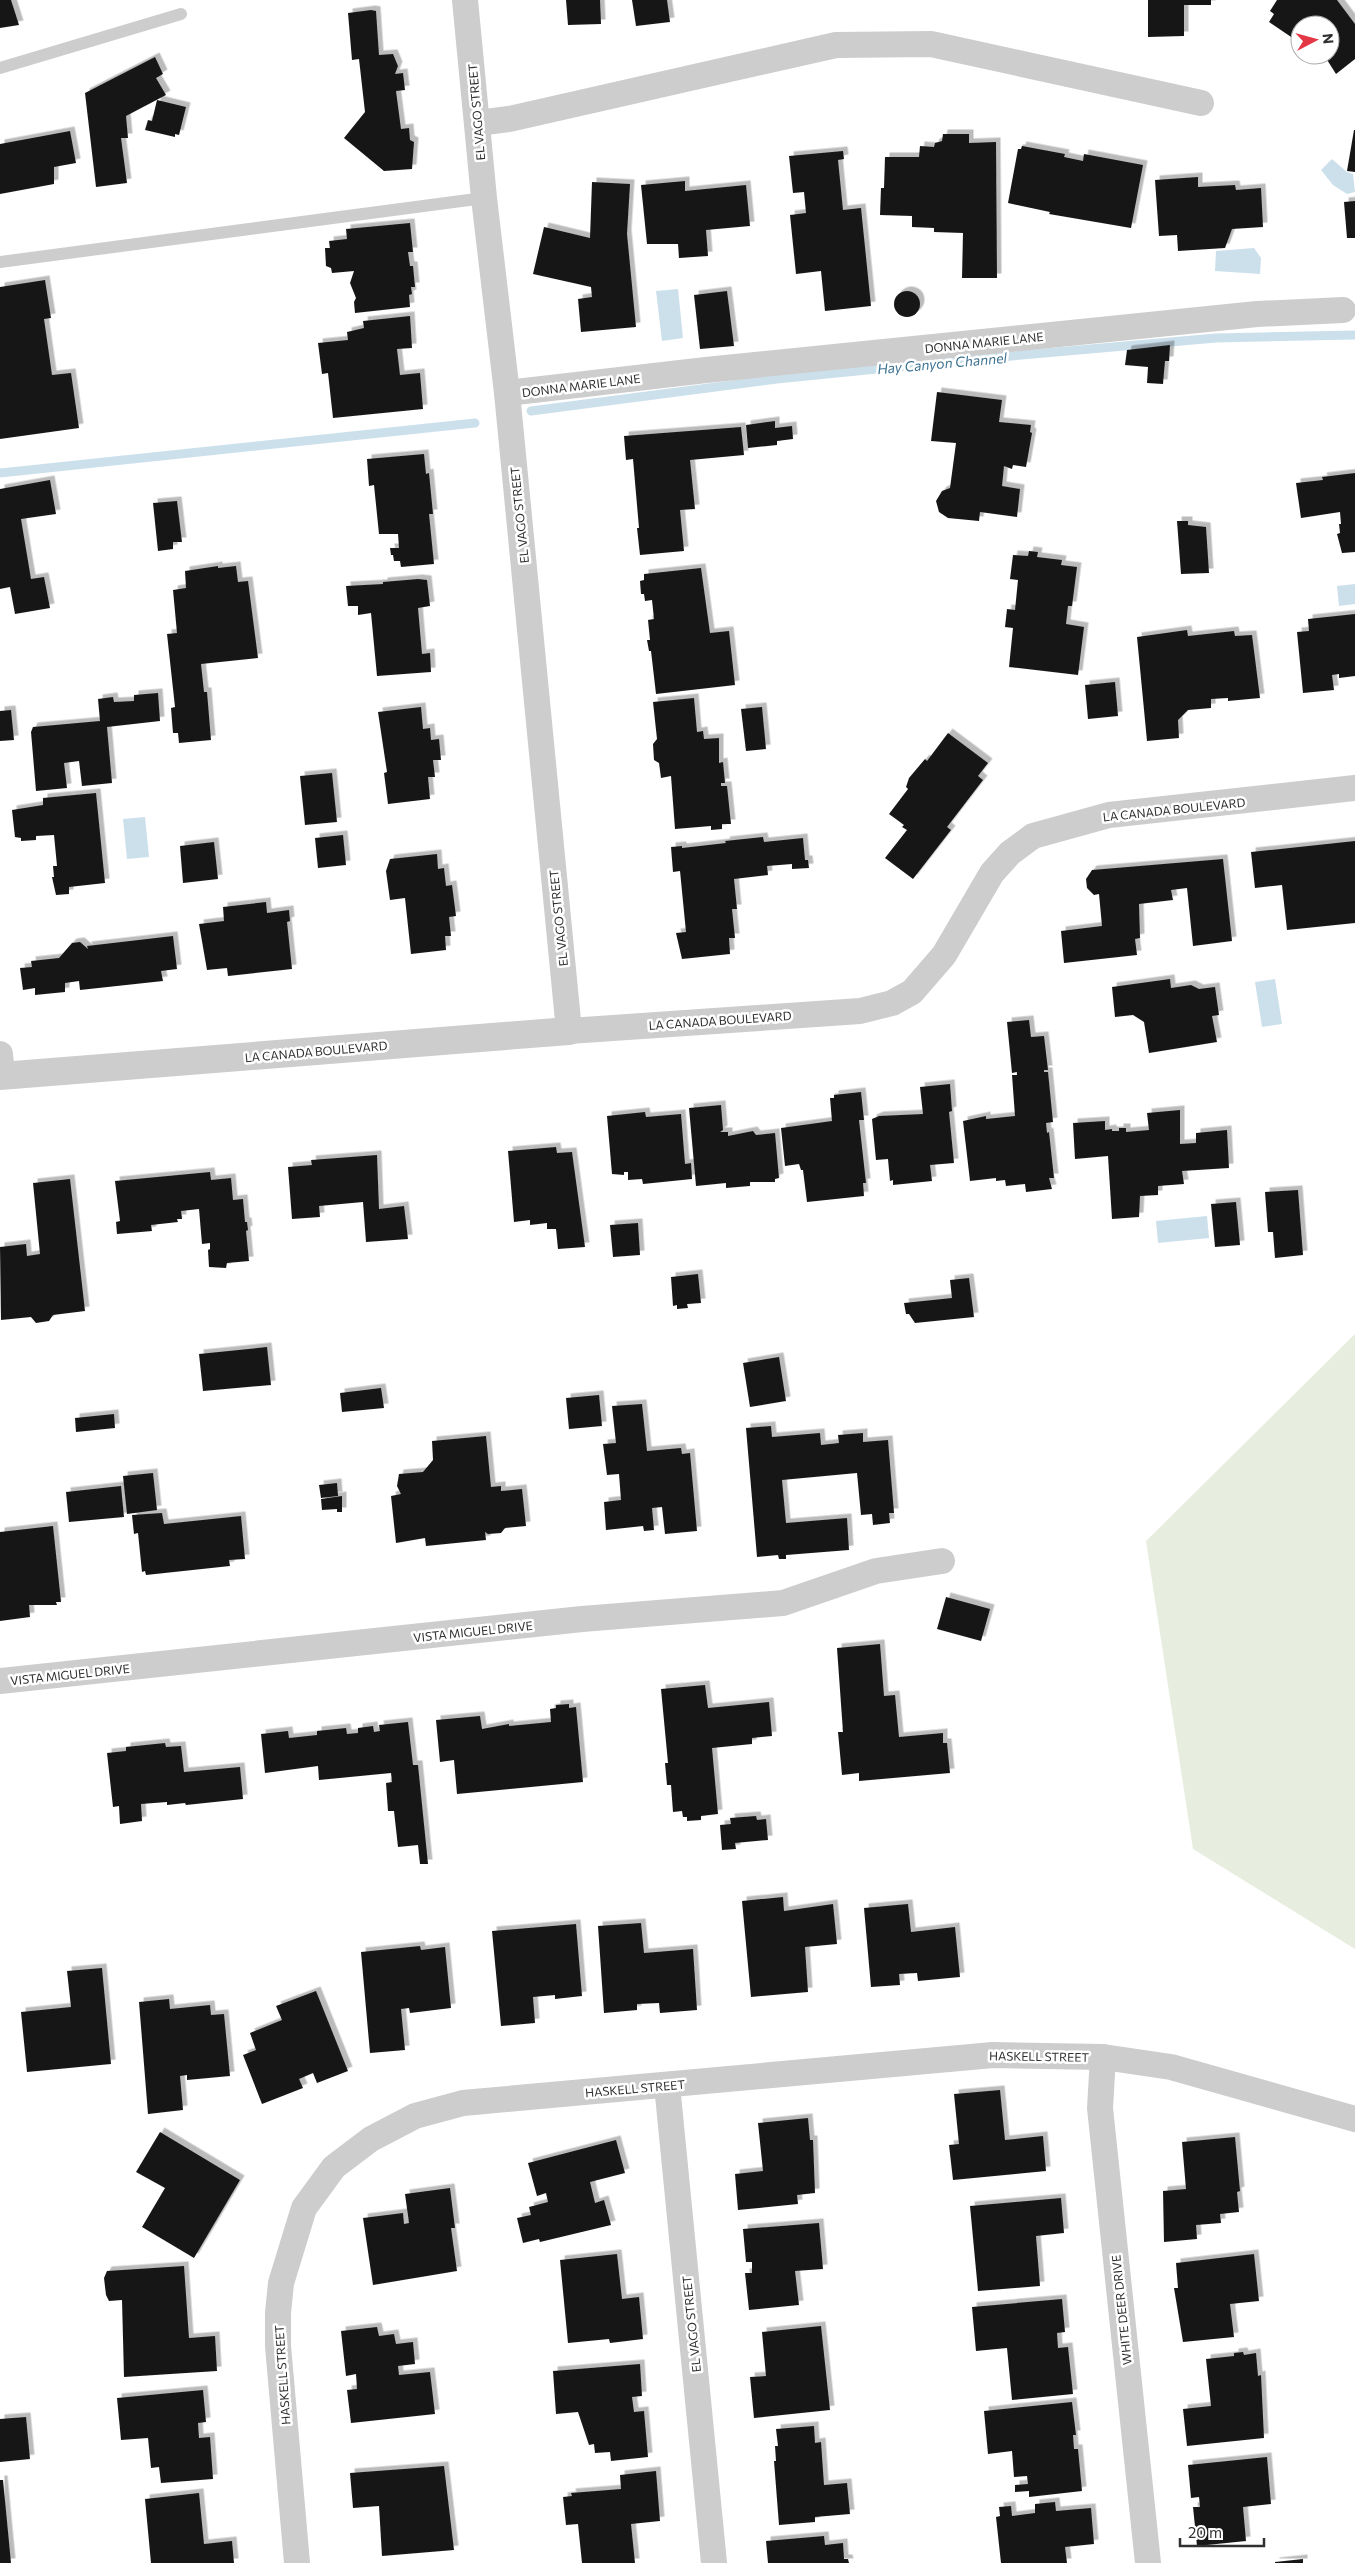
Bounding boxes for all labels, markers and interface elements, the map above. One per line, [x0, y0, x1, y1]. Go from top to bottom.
north arrow [1290, 15, 1340, 65]
text: N [1319, 32, 1337, 45]
street label: EL VAGO STREET [465, 63, 487, 161]
street label: DONNA MARIE LANE [924, 329, 1044, 355]
water label: Hay Canyon Channel [876, 349, 1008, 377]
street label: DONNA MARIE LANE [521, 371, 641, 399]
street label: EL VAGO STREET [507, 466, 531, 564]
street label: LA CANADA BOULEVARD [1102, 795, 1246, 823]
street label: EL VAGO STREET [546, 869, 570, 967]
street label: LA CANADA BOULEVARD [648, 1008, 792, 1032]
street label: LA CANADA BOULEVARD [244, 1038, 388, 1064]
street label: VISTA MIGUEL DRIVE [413, 1618, 533, 1644]
street label: VISTA MIGUEL DRIVE [10, 1661, 130, 1687]
street label: HASKELL STREET [989, 2048, 1089, 2064]
street label: HASKELL STREET [585, 2077, 686, 2099]
street label: WHITE DEER DRIVE [1108, 2254, 1134, 2366]
street label: EL VAGO STREET [679, 2275, 703, 2373]
street label: HASKELL STREET [272, 2324, 292, 2425]
scale bar [1180, 2516, 1264, 2548]
text: 20 m [1188, 2523, 1222, 2541]

